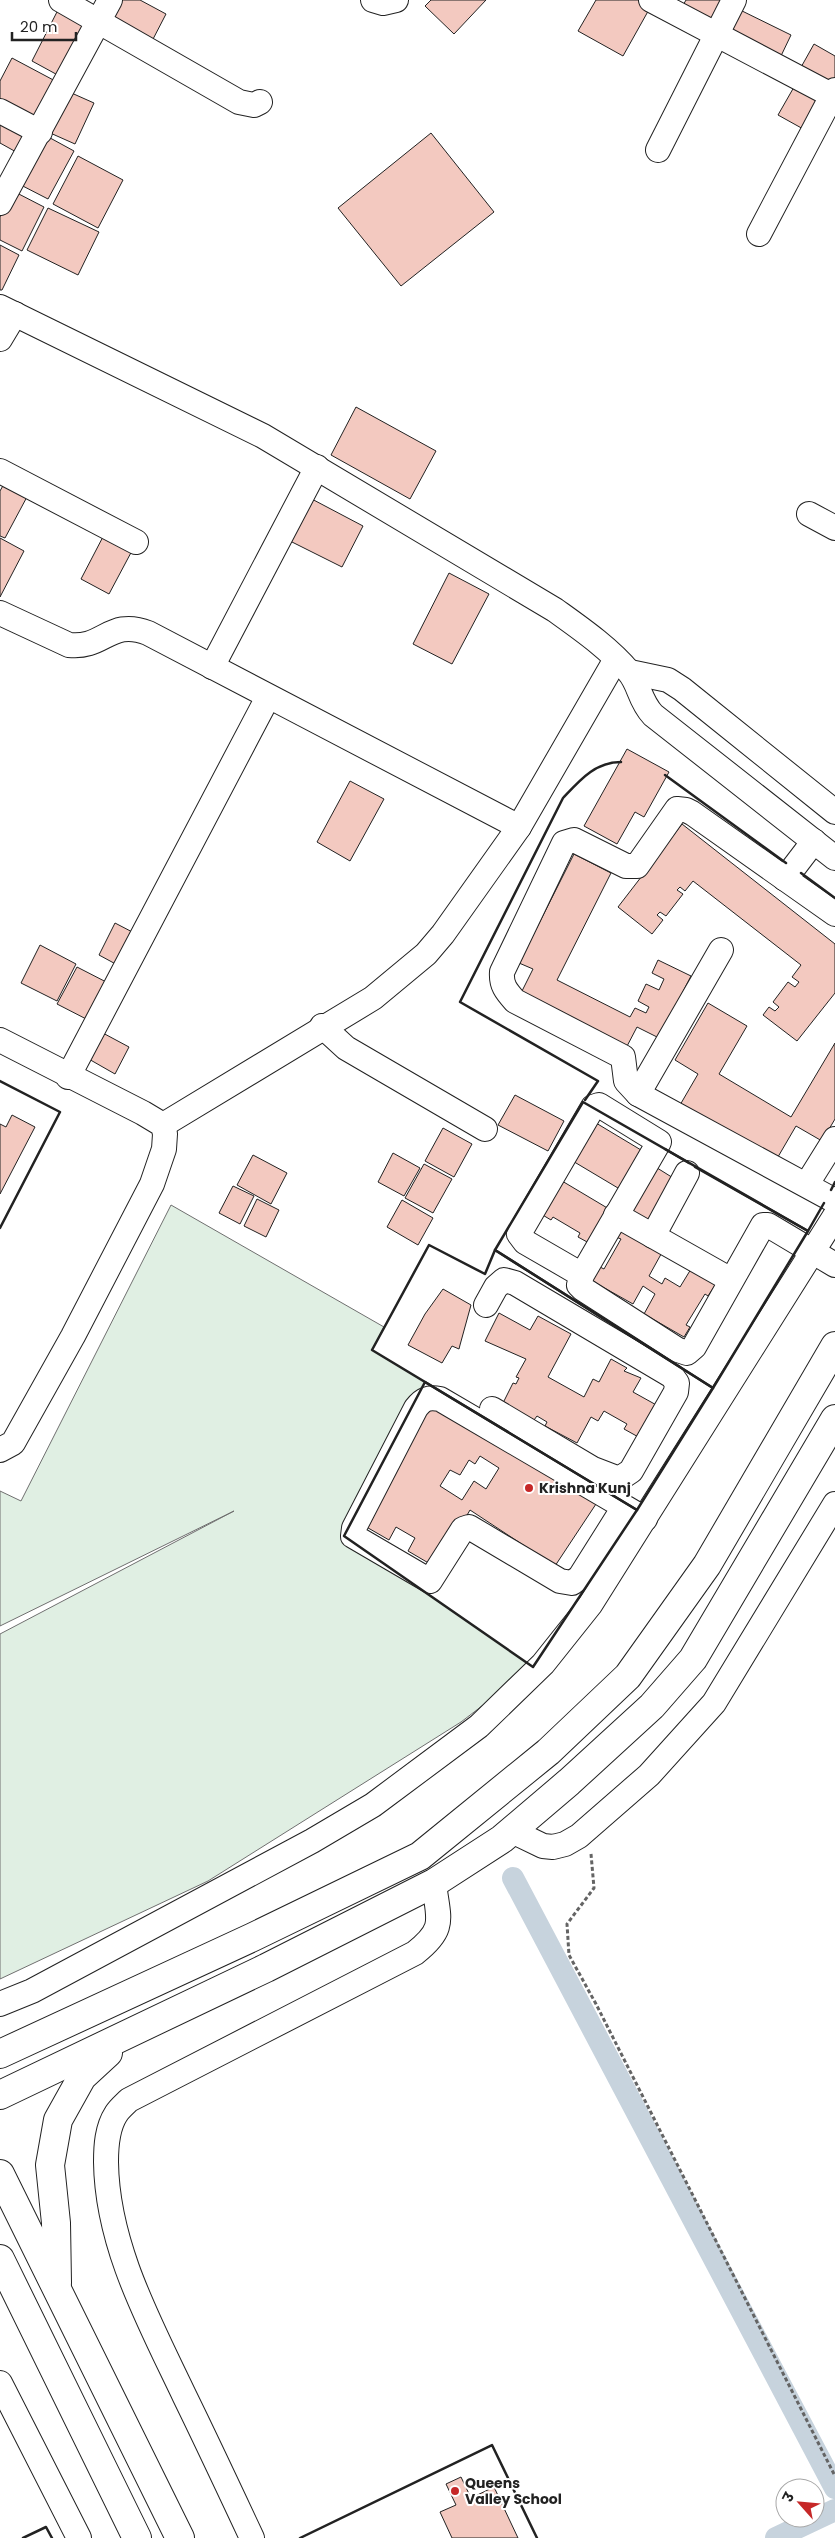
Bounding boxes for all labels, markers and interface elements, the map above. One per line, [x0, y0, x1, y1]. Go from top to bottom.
scale bar [12, 10, 76, 42]
text: 20 m [20, 16, 58, 37]
place label: Krishna Kunj [539, 1478, 631, 1498]
marker: Krishna Kunj [523, 1482, 535, 1494]
place label: Queens Valley School [465, 2473, 562, 2509]
north arrow [775, 2478, 825, 2528]
marker: Queens Valley School [449, 2485, 461, 2497]
text: उ [777, 2488, 800, 2506]

